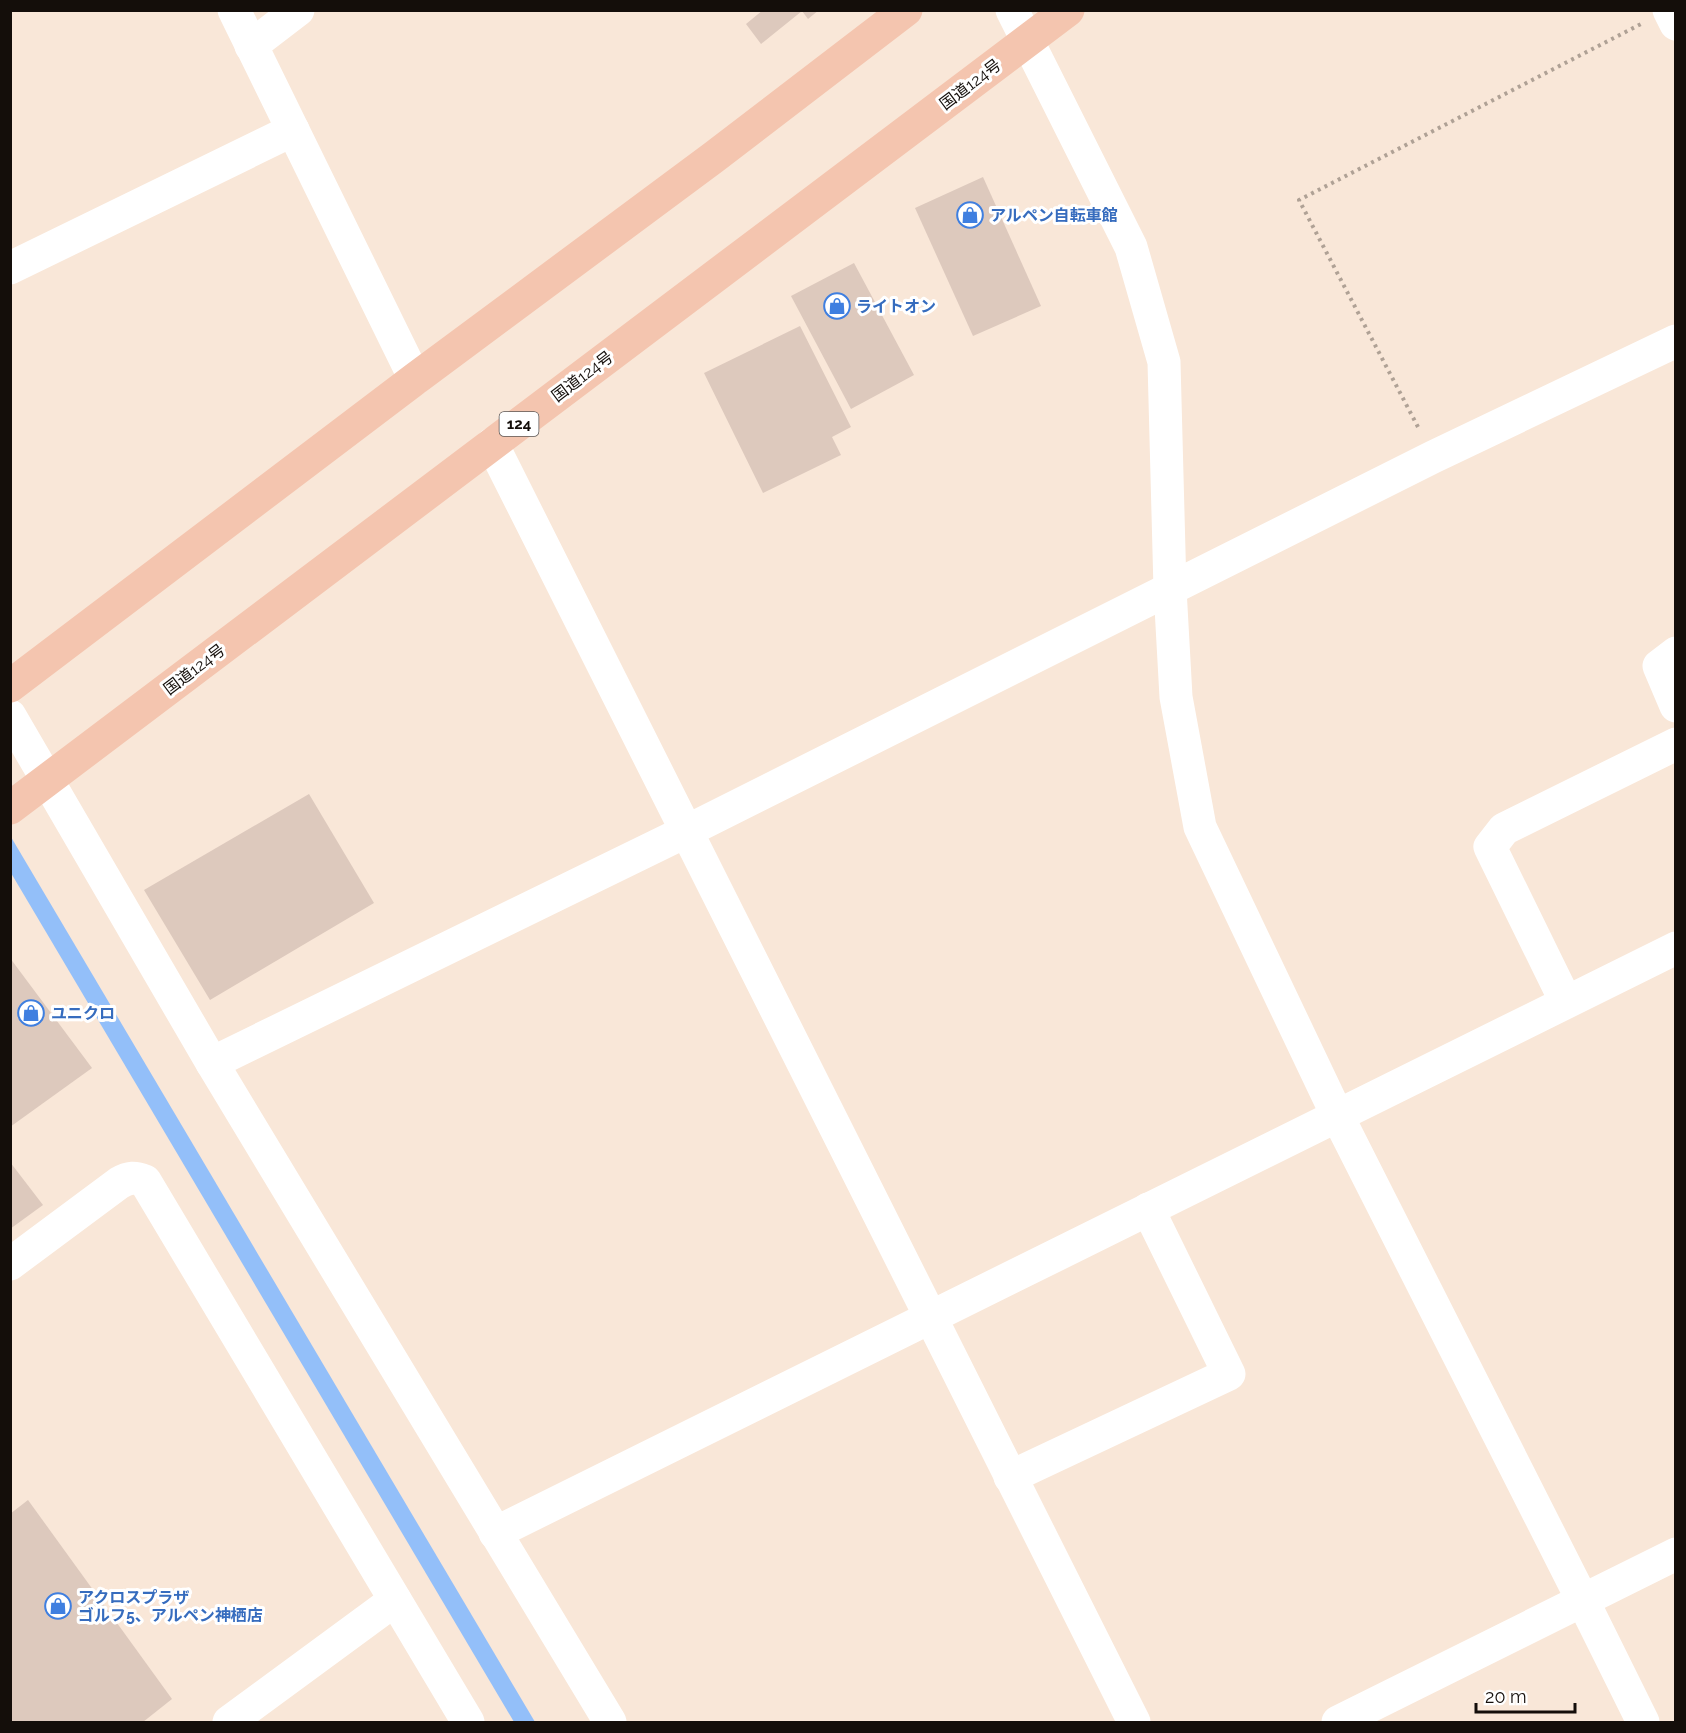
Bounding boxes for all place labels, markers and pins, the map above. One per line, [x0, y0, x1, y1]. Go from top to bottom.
shop icon: アルペン自転車館 [955, 200, 985, 230]
place label: アルペン自転車館 [990, 206, 1118, 225]
shop icon: ライトオン [822, 291, 852, 321]
place label: ライトオン [856, 297, 936, 316]
shop icon: ユニクロ [16, 998, 46, 1028]
place label: ユニクロ [51, 1004, 115, 1023]
place label: アクロスプラザ ゴルフ5、アルペン神栖店 [78, 1588, 263, 1625]
shop icon: アクロスプラザ ゴルフ5、アルペン神栖店 [43, 1591, 73, 1621]

